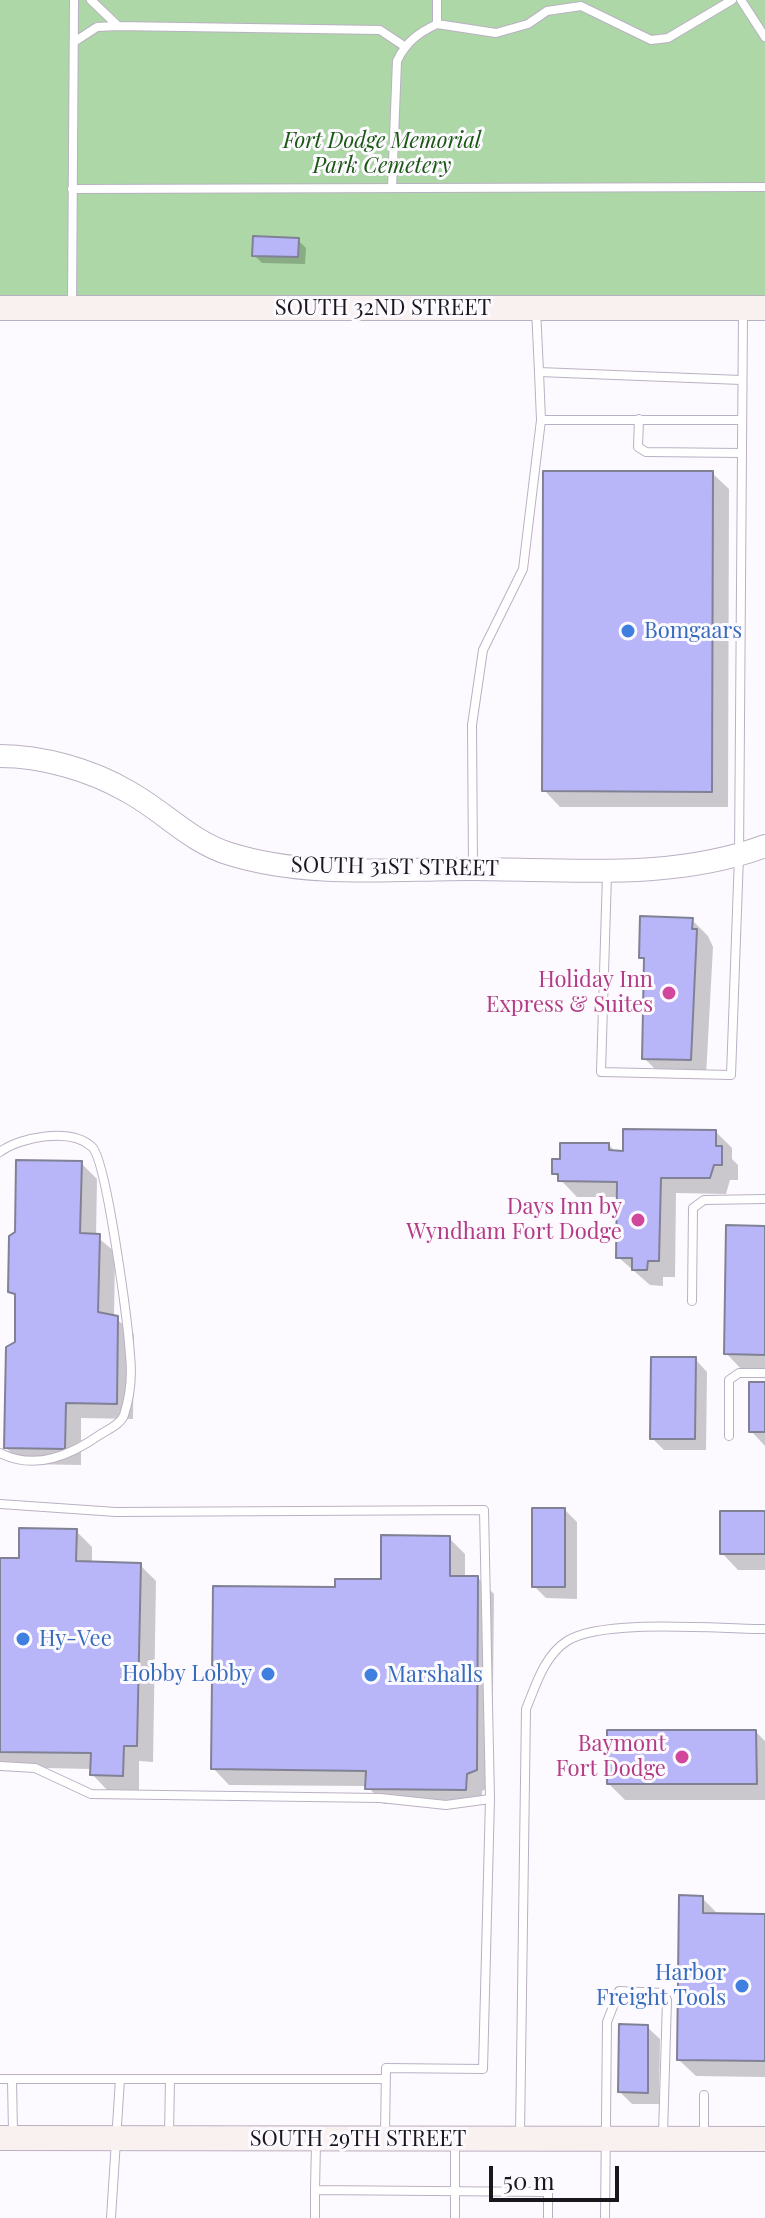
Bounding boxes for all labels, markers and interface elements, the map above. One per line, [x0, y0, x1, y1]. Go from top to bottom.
park label: Fort Dodge Memorial Park Cemetery [283, 128, 481, 180]
street label: SOUTH 32ND STREET [275, 295, 491, 321]
place label: Bomgaars [644, 618, 742, 644]
marker: Bomgaars [619, 622, 637, 640]
street label: SOUTH 31ST STREET [291, 852, 499, 882]
place label: Holiday Inn Express & Suites [486, 967, 653, 1018]
marker: Holiday Inn Express & Suites [660, 984, 678, 1002]
place label: Days Inn by Wyndham Fort Dodge [406, 1194, 622, 1246]
marker: Days Inn by Wyndham Fort Dodge [629, 1211, 647, 1229]
place label: Hy-Vee [39, 1626, 112, 1652]
marker: Hy-Vee [14, 1630, 32, 1648]
place label: Hobby Lobby [122, 1661, 252, 1687]
place label: Marshalls [387, 1662, 483, 1688]
marker: Hobby Lobby [259, 1665, 277, 1683]
marker: Marshalls [362, 1666, 380, 1684]
place label: Baymont Fort Dodge [556, 1731, 666, 1782]
marker: Baymont Fort Dodge [673, 1748, 691, 1766]
place label: Harbor Freight Tools [596, 1960, 726, 2012]
marker: Harbor Freight Tools [733, 1977, 751, 1995]
street label: SOUTH 29TH STREET [250, 2126, 466, 2152]
scale bar [493, 2150, 623, 2200]
text: 50 m [503, 2164, 555, 2196]

